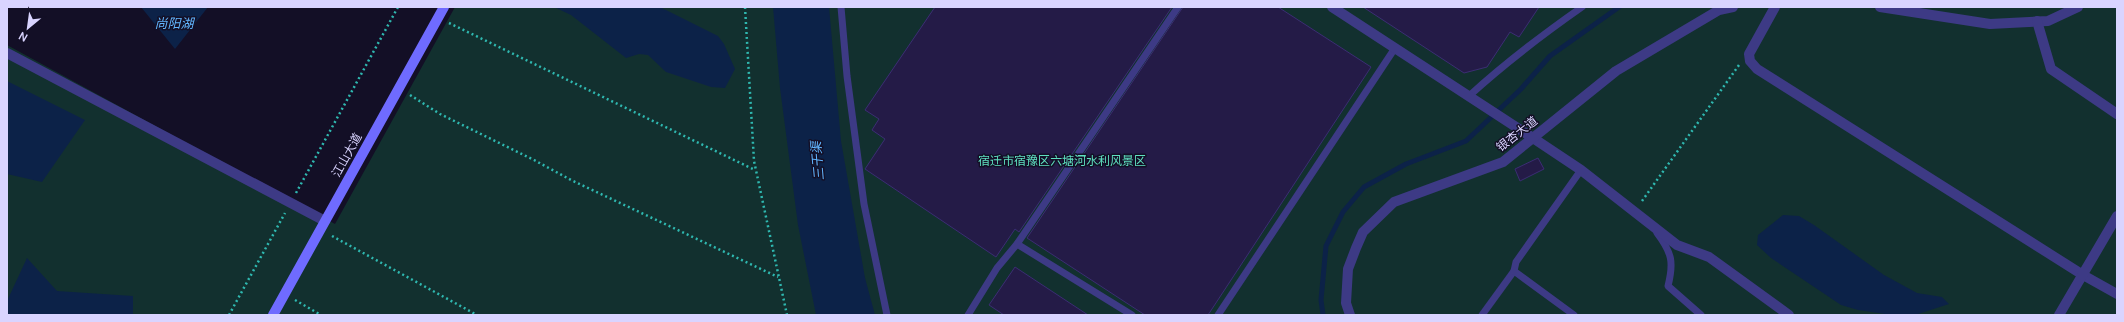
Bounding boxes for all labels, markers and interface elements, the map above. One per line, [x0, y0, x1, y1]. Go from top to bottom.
north arrow [8, 8, 48, 48]
water label: 尚阳湖 [154, 14, 195, 32]
text: N [16, 29, 30, 46]
street label: 银杏大道 [1493, 112, 1541, 155]
street label: 江山大道 [327, 130, 366, 180]
water label: 三干渠 [806, 139, 828, 181]
park label: 宿迁市宿豫区六塘河水利风景区 [978, 152, 1146, 169]

